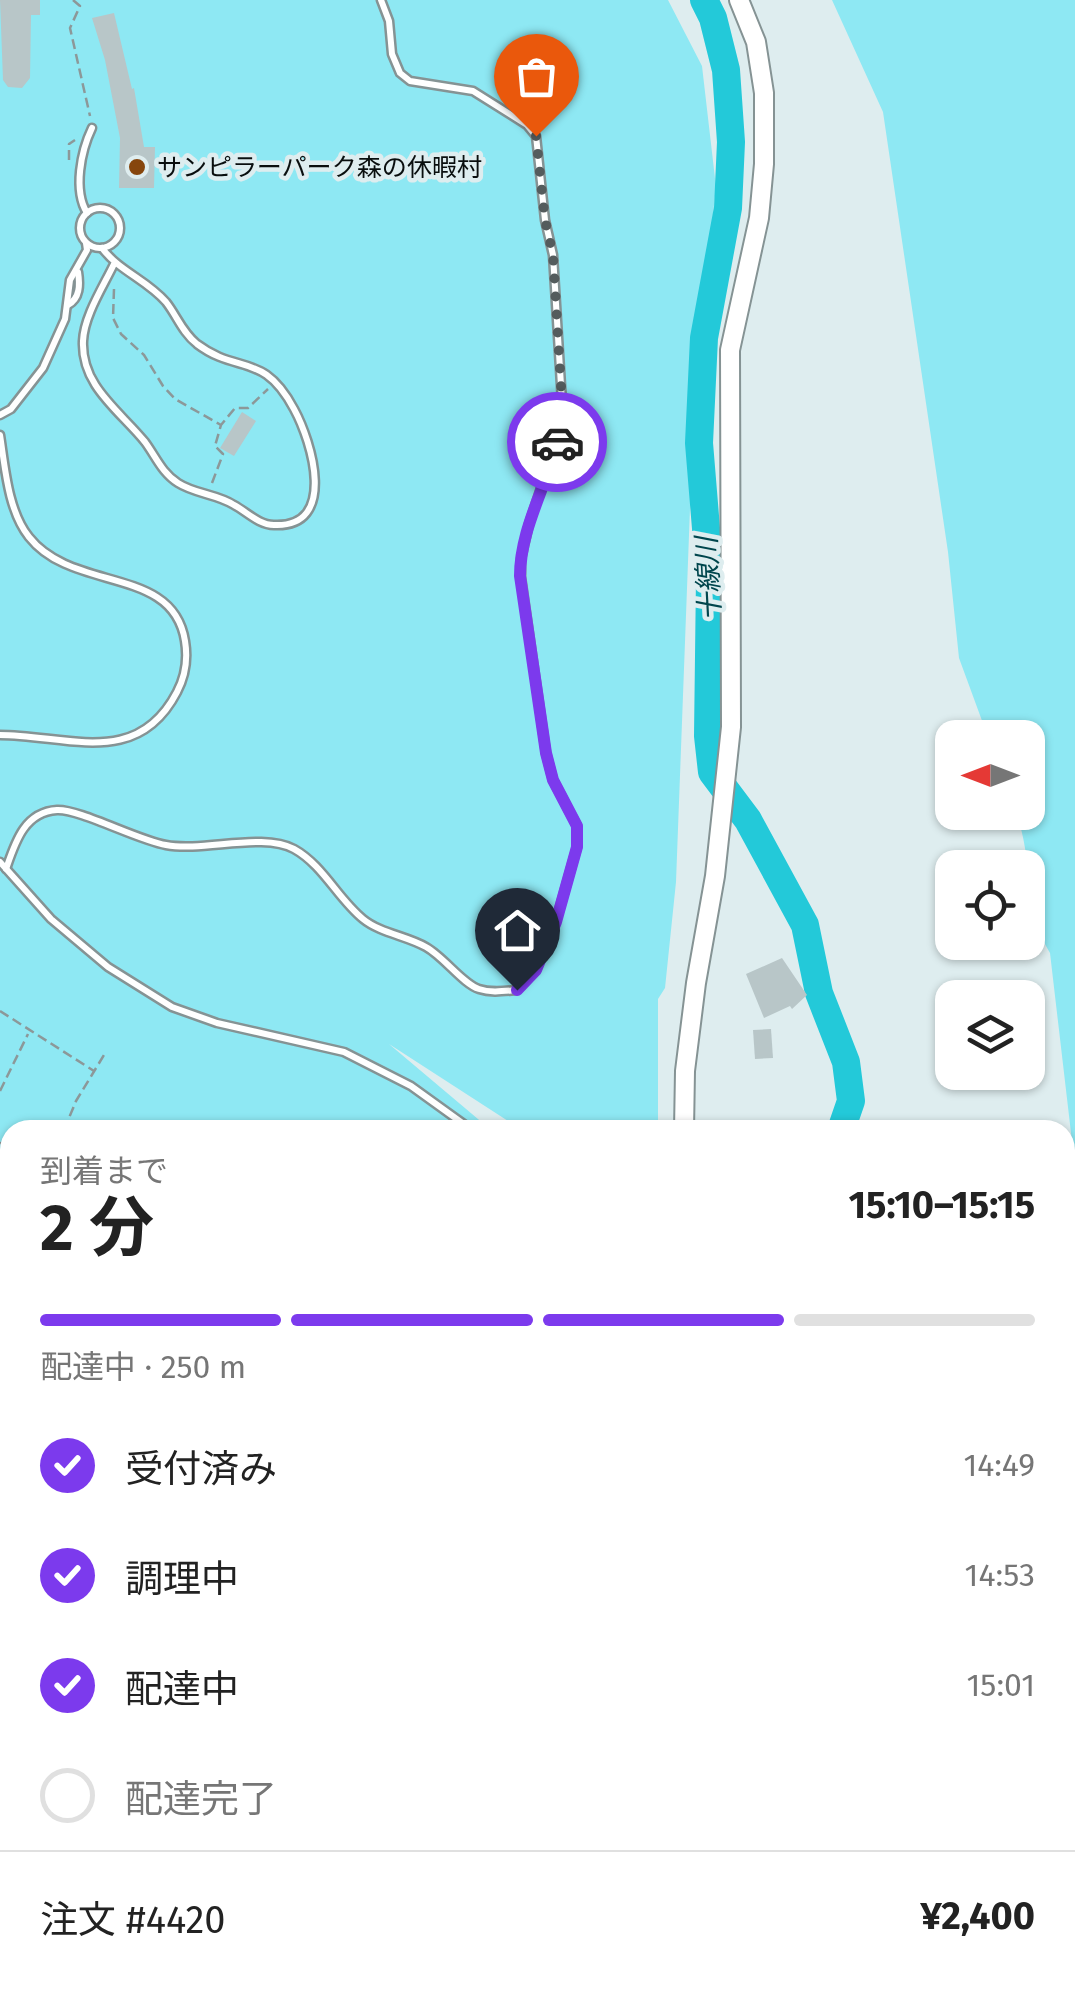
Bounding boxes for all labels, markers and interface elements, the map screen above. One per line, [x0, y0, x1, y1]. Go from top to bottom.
pin [494, 34, 579, 137]
icon: bag [509, 49, 564, 104]
place label: サンピラーパーク森の休暇村 [157, 153, 482, 183]
marker: サンピラーパーク森の休暇村 [126, 156, 148, 178]
courier [507, 392, 607, 492]
icon: car [530, 415, 585, 470]
water label: 十線川 [690, 533, 727, 622]
north arrow [935, 720, 1045, 830]
map controls [935, 720, 1045, 1090]
button: locate [935, 850, 1045, 960]
pin [475, 888, 560, 991]
icon: home [490, 903, 545, 958]
button: layers [935, 980, 1045, 1090]
text: 到着まで [40, 1152, 168, 1190]
text: 15:10–15:15 [848, 1182, 1035, 1228]
text: 2 分 [40, 1189, 154, 1267]
text: 配達中 · 250 m [40, 1348, 246, 1386]
icon: check [40, 1438, 95, 1493]
text: 受付済み [125, 1446, 277, 1492]
text: 14:49 [963, 1446, 1035, 1484]
icon: check [40, 1548, 95, 1603]
text: 調理中 [125, 1556, 239, 1602]
text: 14:53 [965, 1556, 1035, 1594]
icon: check [40, 1658, 95, 1713]
text: 配達中 [125, 1666, 239, 1712]
text: 15:01 [967, 1666, 1035, 1704]
text: 配達完了 [125, 1776, 277, 1822]
text: ¥2,400 [920, 1893, 1035, 1939]
text: 注文 #4420 [40, 1897, 225, 1943]

